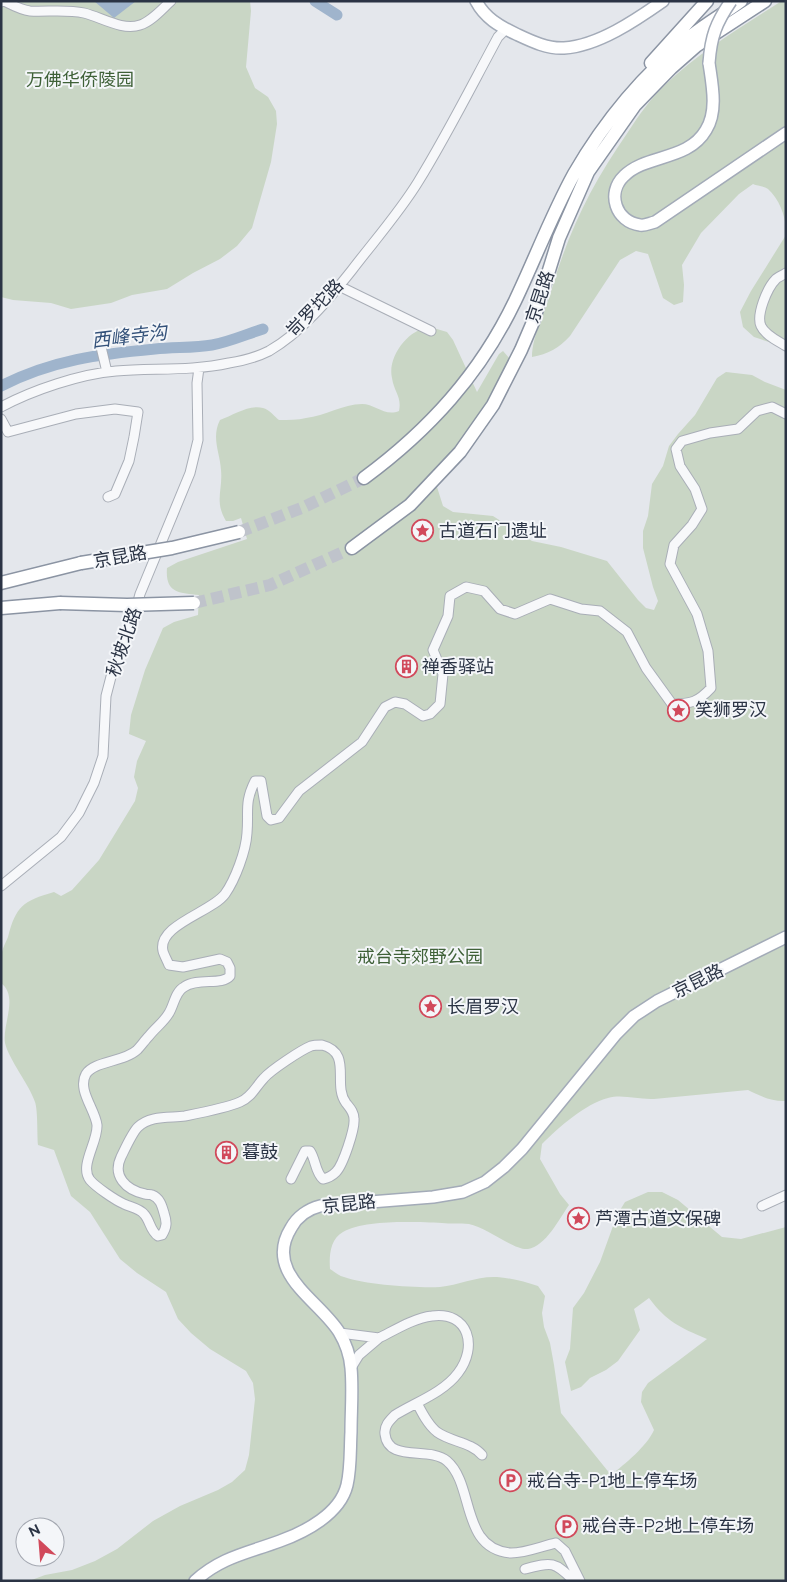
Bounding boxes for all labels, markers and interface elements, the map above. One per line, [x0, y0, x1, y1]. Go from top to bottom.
park label: 万佛华侨陵园 [26, 69, 134, 90]
street label: 京昆路 [521, 268, 558, 326]
street label: 岢罗坨路 [282, 274, 347, 341]
water label: 西峰寺沟 [90, 320, 170, 352]
place icon: 古道石门遗址 [411, 519, 435, 543]
place label: 古道石门遗址 [439, 520, 547, 541]
street label: 京昆路 [92, 541, 148, 572]
street label: 秋坡北路 [102, 604, 145, 679]
building icon: 禅香驿站 [394, 655, 418, 679]
place label: 禅香驿站 [422, 656, 494, 677]
place icon: 笑狮罗汉 [667, 698, 691, 722]
place label: 笑狮罗汉 [695, 699, 767, 720]
park label: 戒台寺郊野公园 [357, 946, 483, 967]
street label: 京昆路 [669, 959, 727, 1002]
place icon: 长眉罗汉 [419, 995, 443, 1019]
place label: 长眉罗汉 [447, 996, 519, 1017]
building icon: 暮鼓 [214, 1140, 238, 1164]
place label: 暮鼓 [242, 1141, 278, 1162]
street label: 京昆路 [321, 1190, 377, 1217]
place icon: 芦潭古道文保碑 [567, 1207, 591, 1231]
place label: 芦潭古道文保碑 [595, 1208, 721, 1229]
parking icon: 戒台寺-P1地上停车场 [499, 1469, 523, 1493]
place label: 戒台寺-P1地上停车场 [527, 1470, 698, 1491]
parking icon: 戒台寺-P2地上停车场 [554, 1514, 578, 1538]
place label: 戒台寺-P2地上停车场 [582, 1515, 754, 1536]
north arrow [15, 1517, 65, 1567]
text: N [26, 1521, 43, 1540]

